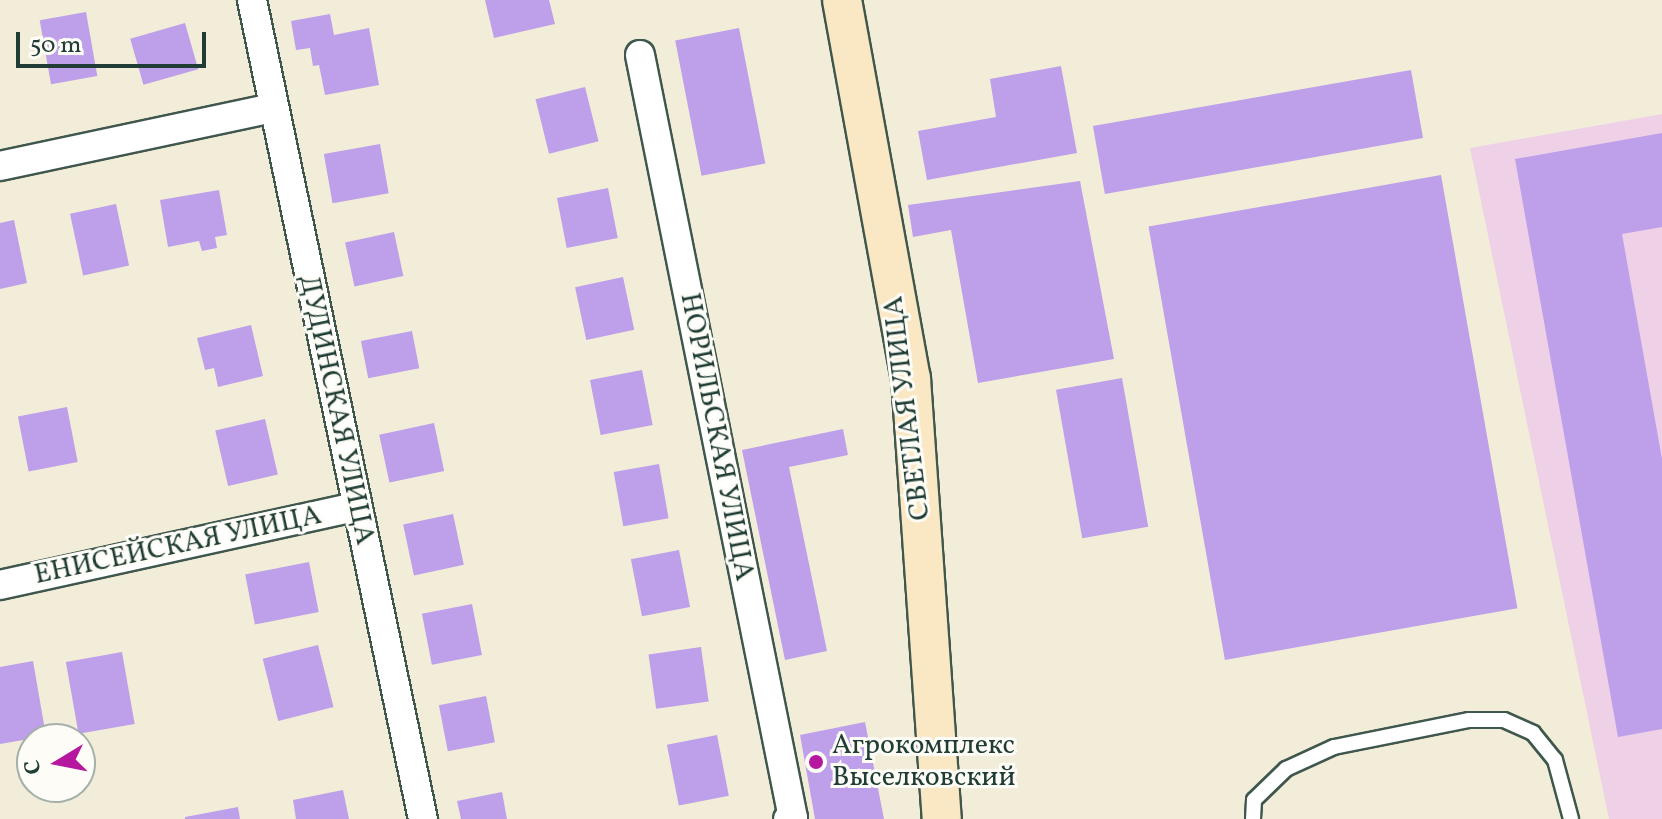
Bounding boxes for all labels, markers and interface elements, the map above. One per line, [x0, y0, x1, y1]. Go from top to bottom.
scale bar [20, 16, 210, 66]
text: 50 m [30, 29, 82, 63]
street label: ДУДИНСКАЯ УЛИЦА [291, 272, 381, 548]
street label: НОРИЛЬСКАЯ УЛИЦА [672, 290, 760, 584]
street label: СВЕТЛАЯ УЛИЦА [878, 294, 938, 522]
street label: ЕНИСЕЙСКАЯ УЛИЦА [31, 499, 325, 593]
north arrow [16, 723, 96, 803]
place label: Агрокомплекс Выселковский [832, 729, 1015, 795]
marker: Агрокомплекс Выселковский [807, 753, 825, 771]
text: С [17, 757, 50, 777]

